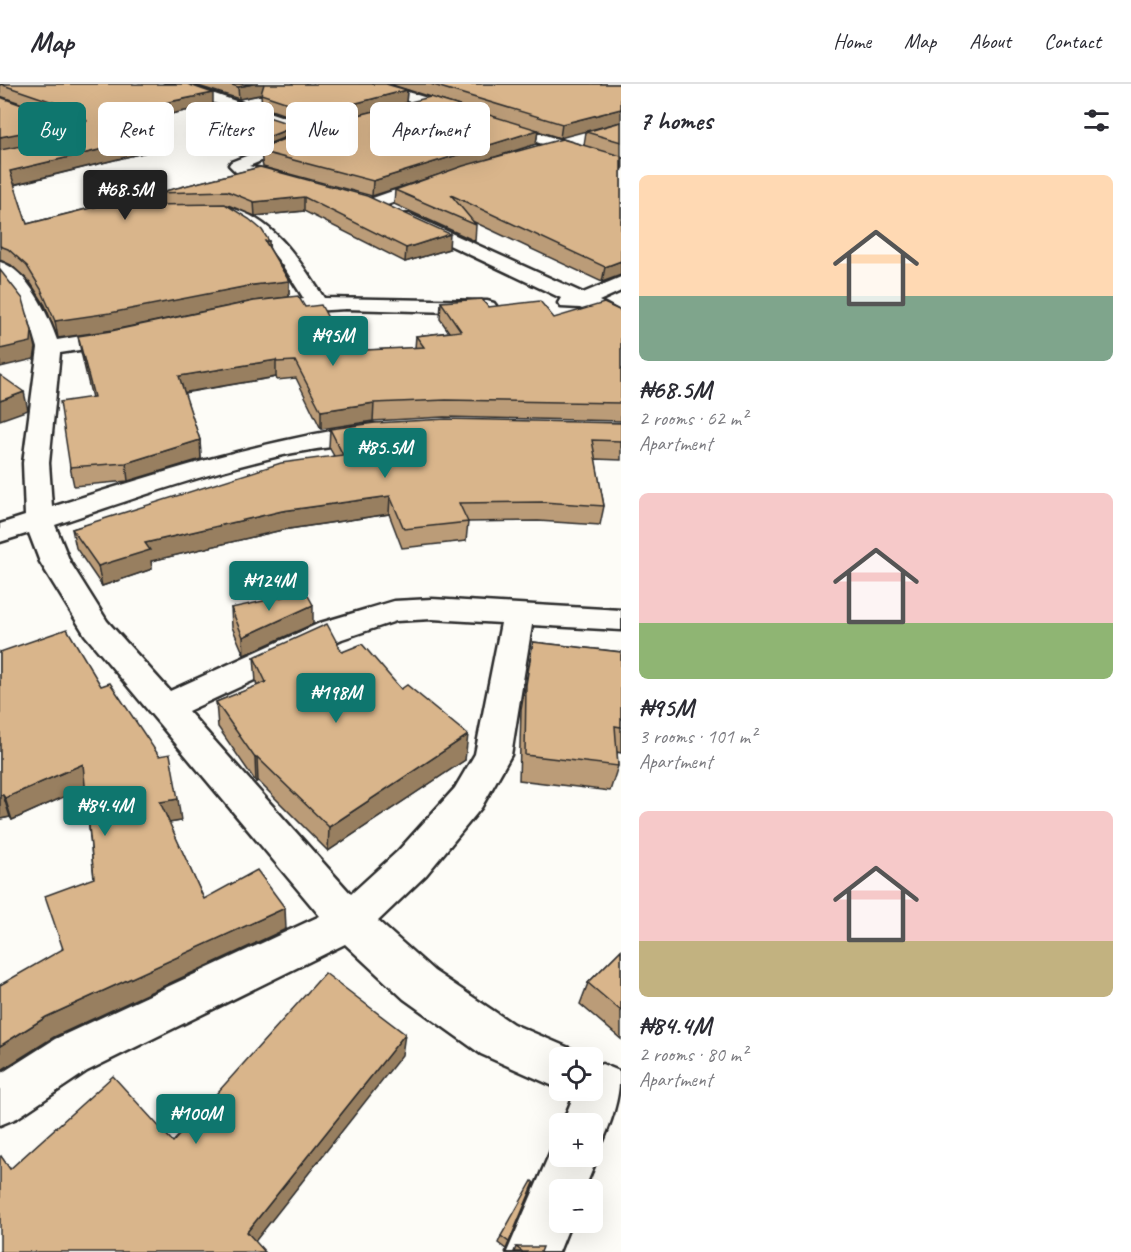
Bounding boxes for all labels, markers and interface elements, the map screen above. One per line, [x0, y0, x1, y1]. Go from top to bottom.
text: Map [30, 24, 73, 59]
text: Home [833, 28, 871, 54]
text: Map [904, 28, 936, 54]
text: About [969, 28, 1011, 54]
text: Contact [1044, 28, 1101, 54]
chip: Buy [18, 102, 86, 156]
chip: Rent [98, 102, 174, 156]
chip: Filters [186, 102, 274, 156]
chip: New [286, 102, 358, 156]
chip: Apartment [370, 102, 490, 156]
text: 7 homes [639, 104, 712, 137]
icon: filters [1080, 104, 1113, 137]
pin: ₦68.5M [76, 170, 174, 221]
text: ₦68.5M [97, 177, 153, 202]
icon: home [822, 214, 930, 322]
pin: ₦95M [297, 316, 369, 367]
text: ₦95M [312, 323, 354, 348]
text: ₦68.5M [639, 373, 711, 406]
text: 2 rooms · 62 m² [639, 406, 747, 431]
pin: ₦85.5M [336, 428, 434, 479]
text: Apartment [639, 431, 712, 456]
text: ₦85.5M [358, 435, 412, 460]
icon: home [822, 532, 930, 640]
pin: ₦124M [227, 561, 311, 612]
text: ₦124M [243, 568, 295, 593]
pin: ₦198M [294, 673, 378, 724]
text: ₦198M [310, 680, 362, 705]
text: ₦95M [639, 691, 693, 724]
text: 3 rooms · 101 m² [639, 724, 756, 749]
text: Apartment [639, 749, 712, 774]
pin: ₦84.4M [56, 786, 154, 837]
text: ₦84.4M [77, 793, 133, 818]
icon: home [822, 850, 930, 958]
text: ₦84.4M [639, 1009, 711, 1042]
text: 2 rooms · 80 m² [639, 1042, 747, 1067]
map controls [549, 1047, 603, 1233]
button: locate [549, 1047, 603, 1101]
text: Apartment [639, 1067, 712, 1092]
pin: ₦100M [154, 1094, 238, 1145]
text: ₦100M [170, 1101, 222, 1126]
button: + [549, 1113, 603, 1167]
button: − [549, 1179, 603, 1233]

